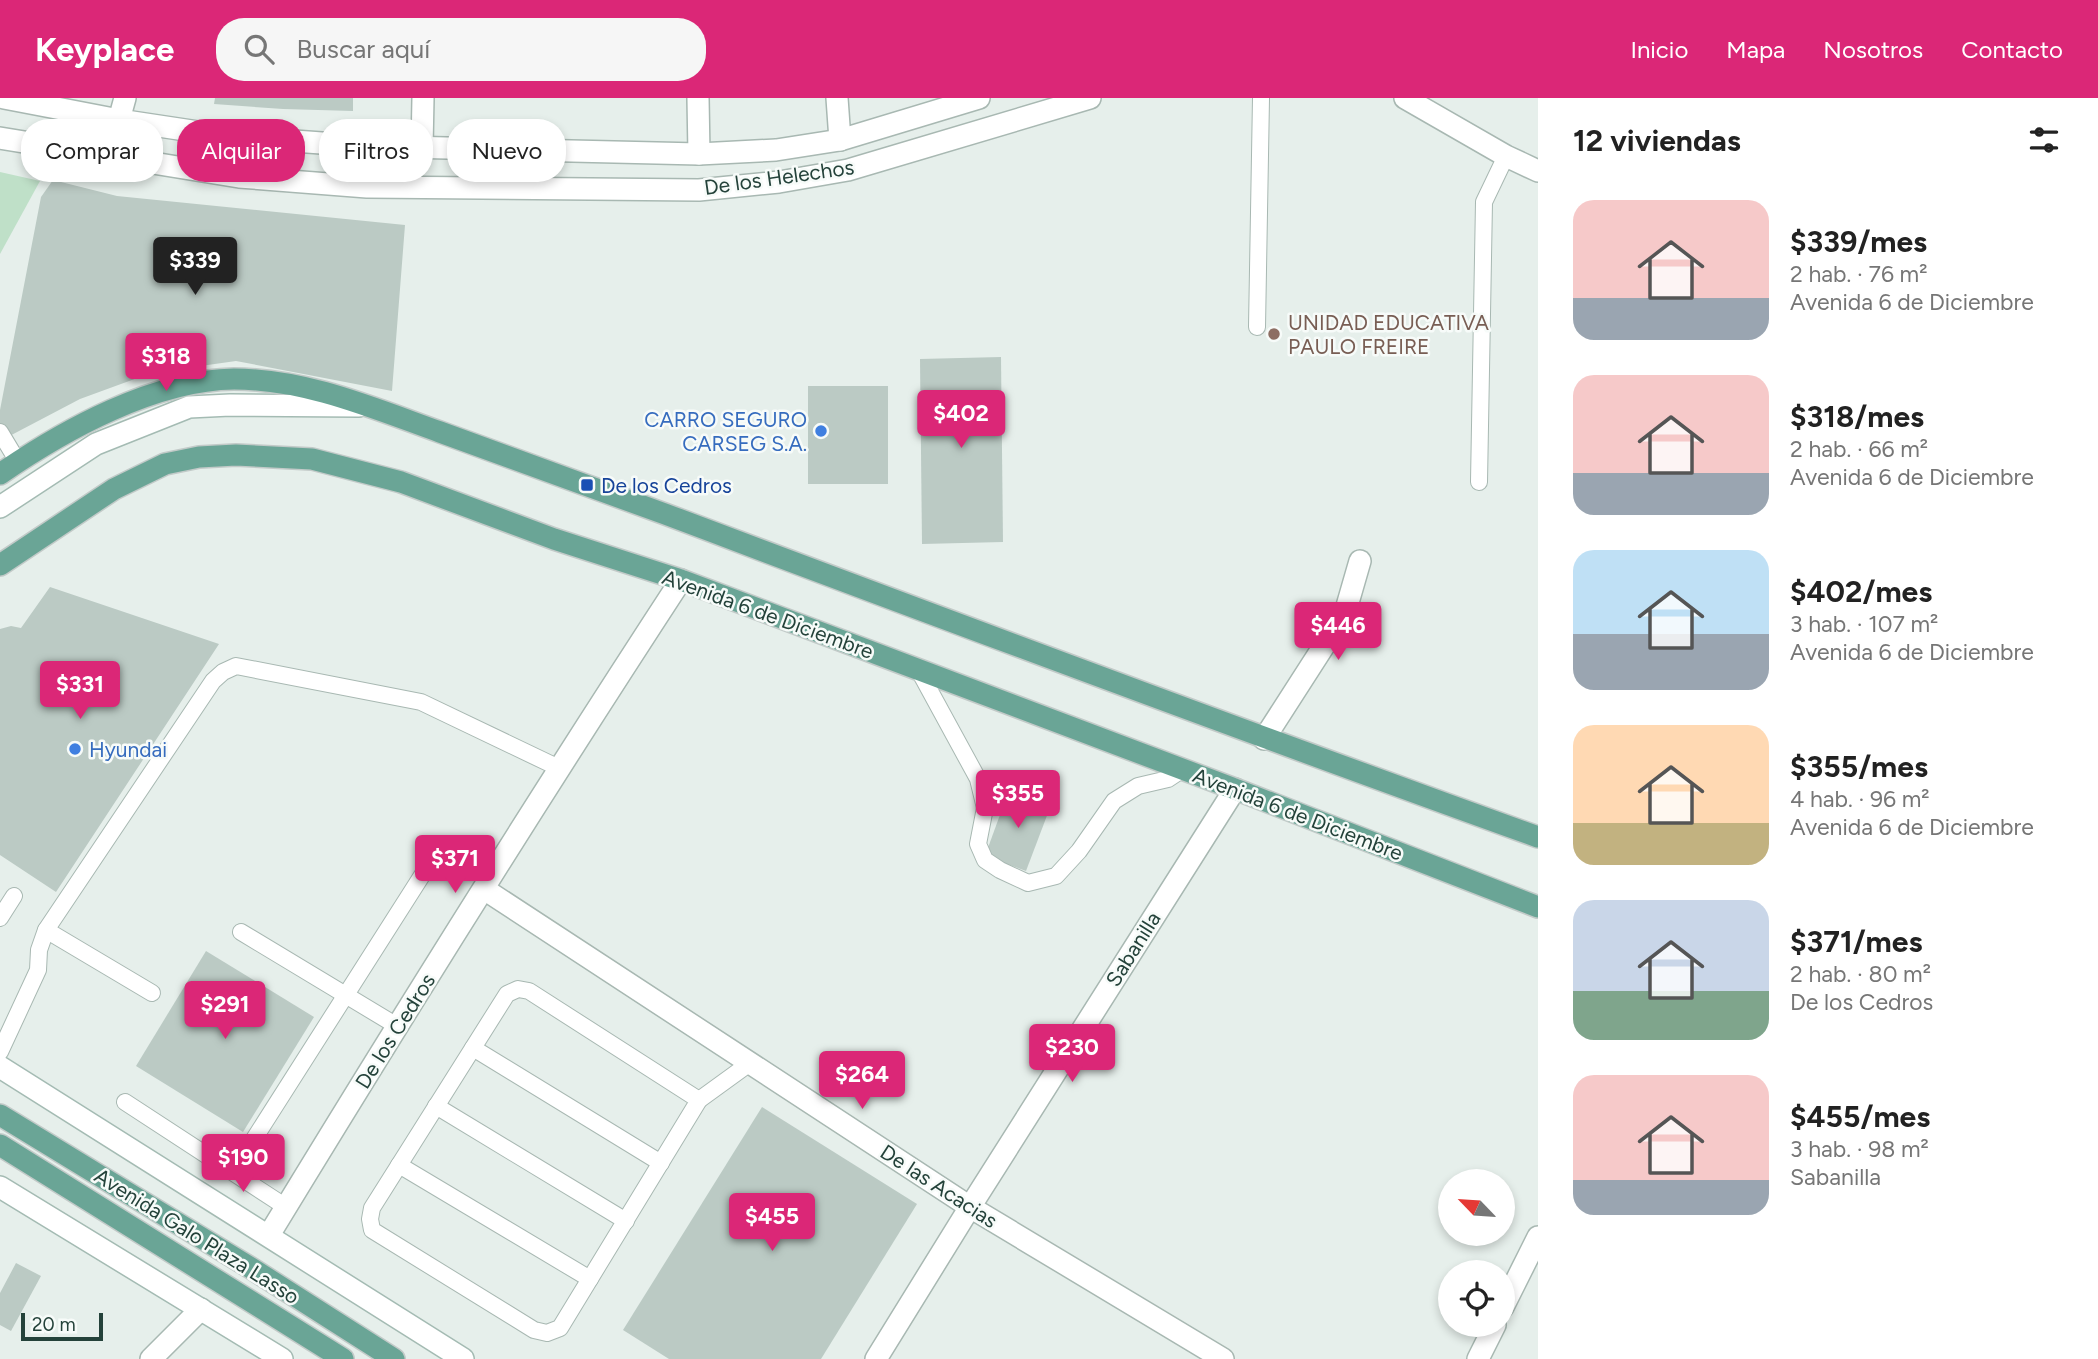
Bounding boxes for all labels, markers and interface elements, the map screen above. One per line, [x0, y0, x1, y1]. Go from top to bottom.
search box [216, 18, 706, 81]
text: Keyplace [35, 30, 174, 69]
icon: search [240, 30, 278, 68]
text: Buscar aquí [296, 33, 430, 65]
text: Inicio [1630, 35, 1688, 64]
text: Mapa [1726, 35, 1785, 64]
text: Nosotros [1823, 35, 1923, 64]
text: Contacto [1961, 35, 2063, 64]
chip: Comprar [21, 119, 163, 182]
chip: Alquilar [177, 119, 305, 182]
chip: Filtros [319, 119, 433, 182]
chip: Nuevo [447, 119, 566, 182]
icon: filters [2025, 121, 2063, 159]
text: 12 viviendas [1573, 122, 1741, 159]
street label: De los Helechos [702, 154, 856, 200]
text: $339/mes [1790, 223, 1927, 260]
icon: home [1629, 228, 1713, 312]
pin: $339 [154, 238, 236, 297]
text: $339 [169, 246, 221, 274]
text: 2 hab. · 76 m² [1790, 260, 1928, 288]
text: Avenida 6 de Diciembre [1790, 288, 2034, 316]
place label: UNIDAD EDUCATIVA PAULO FREIRE [1288, 310, 1489, 359]
marker: UNIDAD EDUCATIVA PAULO FREIRE [1266, 326, 1282, 342]
pin: $318 [125, 334, 207, 393]
text: $318 [141, 342, 191, 370]
pin: $402 [920, 390, 1002, 450]
text: $318/mes [1790, 398, 1924, 435]
text: $402 [933, 399, 989, 427]
icon: home [1629, 403, 1713, 487]
place label: CARRO SEGURO CARSEG S.A. [644, 407, 807, 456]
marker: CARRO SEGURO CARSEG S.A. [813, 423, 829, 439]
text: 2 hab. · 66 m² [1790, 435, 1928, 463]
text: Avenida 6 de Diciembre [1790, 463, 2034, 491]
place label: De los Cedros [601, 473, 732, 498]
marker: De los Cedros [579, 477, 595, 493]
street label: Avenida 6 de Diciembre [659, 564, 877, 664]
text: $402/mes [1790, 573, 1932, 610]
icon: home [1629, 578, 1713, 662]
pin: $446 [1297, 602, 1379, 662]
text: 3 hab. · 107 m² [1790, 610, 1938, 638]
text: $446 [1310, 611, 1366, 639]
text: Avenida 6 de Diciembre [1790, 638, 2034, 666]
pin: $331 [39, 662, 121, 721]
text: $331 [56, 670, 104, 698]
place label: Hyundai [89, 737, 167, 762]
marker: Hyundai [67, 741, 83, 757]
text: $355/mes [1790, 748, 1928, 785]
icon: home [1629, 753, 1713, 837]
street label: Avenida 6 de Diciembre [1190, 762, 1406, 866]
pin: $355 [977, 770, 1059, 830]
text: $355 [992, 779, 1044, 807]
text: 4 hab. · 96 m² [1790, 785, 1930, 813]
text: Avenida 6 de Diciembre [1790, 813, 2034, 841]
pin: $371 [414, 836, 496, 895]
text: $371 [431, 844, 479, 872]
street label: Sabanilla [1100, 907, 1166, 991]
text: $371/mes [1790, 923, 1922, 960]
icon: home [1629, 928, 1713, 1012]
text: 2 hab. · 80 m² [1790, 960, 1931, 988]
street label: De los Cedros [350, 969, 440, 1093]
pin: $291 [184, 982, 266, 1041]
text: De los Cedros [1790, 988, 1933, 1016]
text: $291 [200, 990, 250, 1018]
pin: $230 [1031, 1024, 1113, 1084]
text: $230 [1045, 1033, 1099, 1061]
pin: $264 [821, 1052, 903, 1111]
text: $264 [835, 1060, 889, 1088]
text: $455/mes [1790, 1098, 1930, 1135]
icon: home [1629, 1103, 1713, 1187]
pin: $190 [202, 1134, 284, 1194]
text: 3 hab. · 98 m² [1790, 1135, 1929, 1163]
street label: De las Acacias [876, 1139, 1002, 1233]
text: $190 [218, 1143, 268, 1171]
street label: Avenida Galo Plaza Lasso [90, 1163, 304, 1309]
text: Sabanilla [1790, 1163, 1881, 1191]
north arrow [1438, 1169, 1516, 1246]
map controls [1438, 1169, 1515, 1337]
pin: $455 [731, 1194, 813, 1253]
text: $455 [745, 1202, 799, 1230]
button: locate [1438, 1260, 1515, 1337]
scale bar [21, 1310, 103, 1342]
text: 20 m [32, 1313, 76, 1336]

